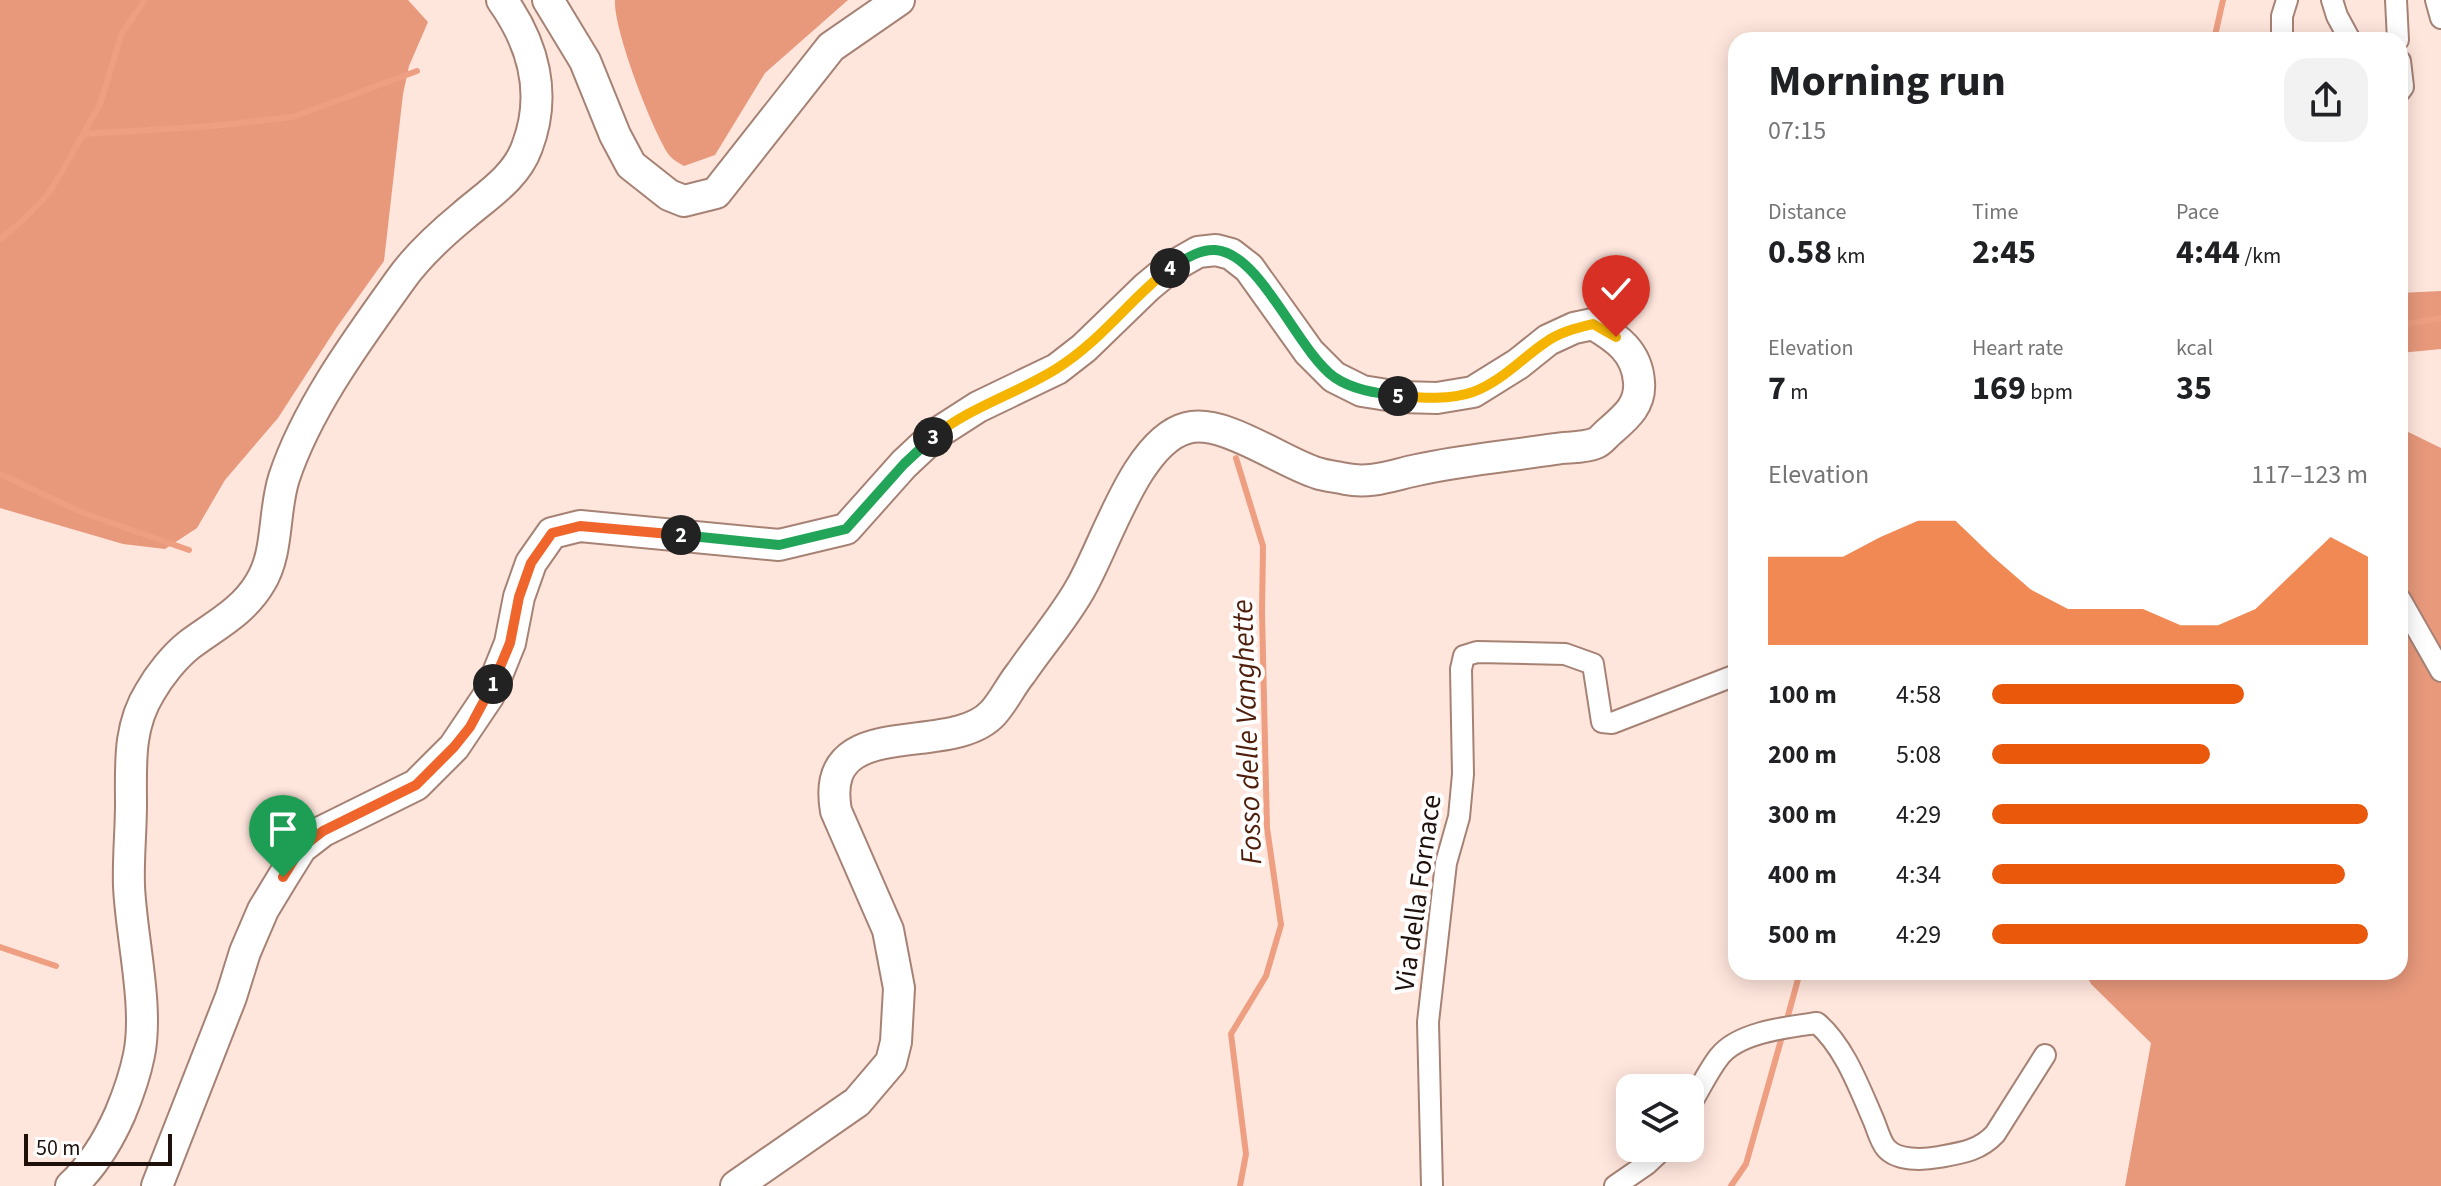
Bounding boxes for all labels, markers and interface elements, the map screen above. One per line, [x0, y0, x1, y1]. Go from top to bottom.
text: Morning run [1768, 50, 2006, 113]
button: share [2284, 58, 2368, 142]
text: 07:15 [1768, 112, 1826, 149]
text: Distance [1768, 196, 1846, 228]
text: Time [1972, 196, 2018, 228]
text: Pace [2176, 196, 2219, 228]
text: 0.58 [1768, 228, 1832, 277]
text: 2:45 [1972, 228, 2036, 277]
text: 4:44 [2176, 228, 2240, 277]
text: km [1832, 240, 1866, 272]
text: /km [2240, 240, 2281, 272]
pin: 4 [1150, 248, 1190, 288]
text: 4 [1164, 252, 1176, 284]
pin [1582, 255, 1650, 337]
icon: check [1594, 267, 1638, 311]
text: Elevation [1768, 332, 1854, 364]
text: Heart rate [1972, 332, 2063, 364]
text: kcal [2176, 332, 2213, 364]
text: 7 [1768, 364, 1786, 413]
text: 169 [1972, 364, 2026, 413]
text: 35 [2176, 364, 2212, 413]
pin: 5 [1378, 376, 1418, 416]
text: m [1786, 376, 1809, 408]
text: bpm [2026, 376, 2073, 408]
text: 5 [1392, 380, 1404, 412]
pin: 3 [913, 417, 953, 457]
text: 3 [927, 421, 939, 453]
text: Elevation [1768, 456, 1869, 493]
text: 117–123 m [2251, 456, 2368, 493]
pin: 2 [661, 515, 701, 555]
text: 2 [675, 519, 687, 551]
water label: Fosso delle Vanghette [1221, 599, 1273, 865]
pin: 1 [473, 664, 513, 704]
text: 1 [487, 668, 499, 700]
text: 100 m [1768, 676, 1837, 713]
text: 4:58 [1896, 676, 1941, 713]
text: 200 m [1768, 736, 1837, 773]
text: 5:08 [1896, 736, 1941, 773]
street label: Via della Fornace [1384, 792, 1452, 994]
pin [249, 795, 317, 877]
text: 300 m [1768, 796, 1837, 833]
text: 4:29 [1896, 796, 1941, 833]
icon: arrive [261, 807, 305, 851]
text: 400 m [1768, 856, 1837, 893]
text: 4:34 [1896, 856, 1941, 893]
text: 500 m [1768, 916, 1837, 953]
text: 4:29 [1896, 916, 1941, 953]
map controls [1616, 1074, 1704, 1162]
button: layers [1616, 1074, 1704, 1162]
scale bar [24, 1130, 172, 1166]
text: 50 m [36, 1132, 81, 1164]

